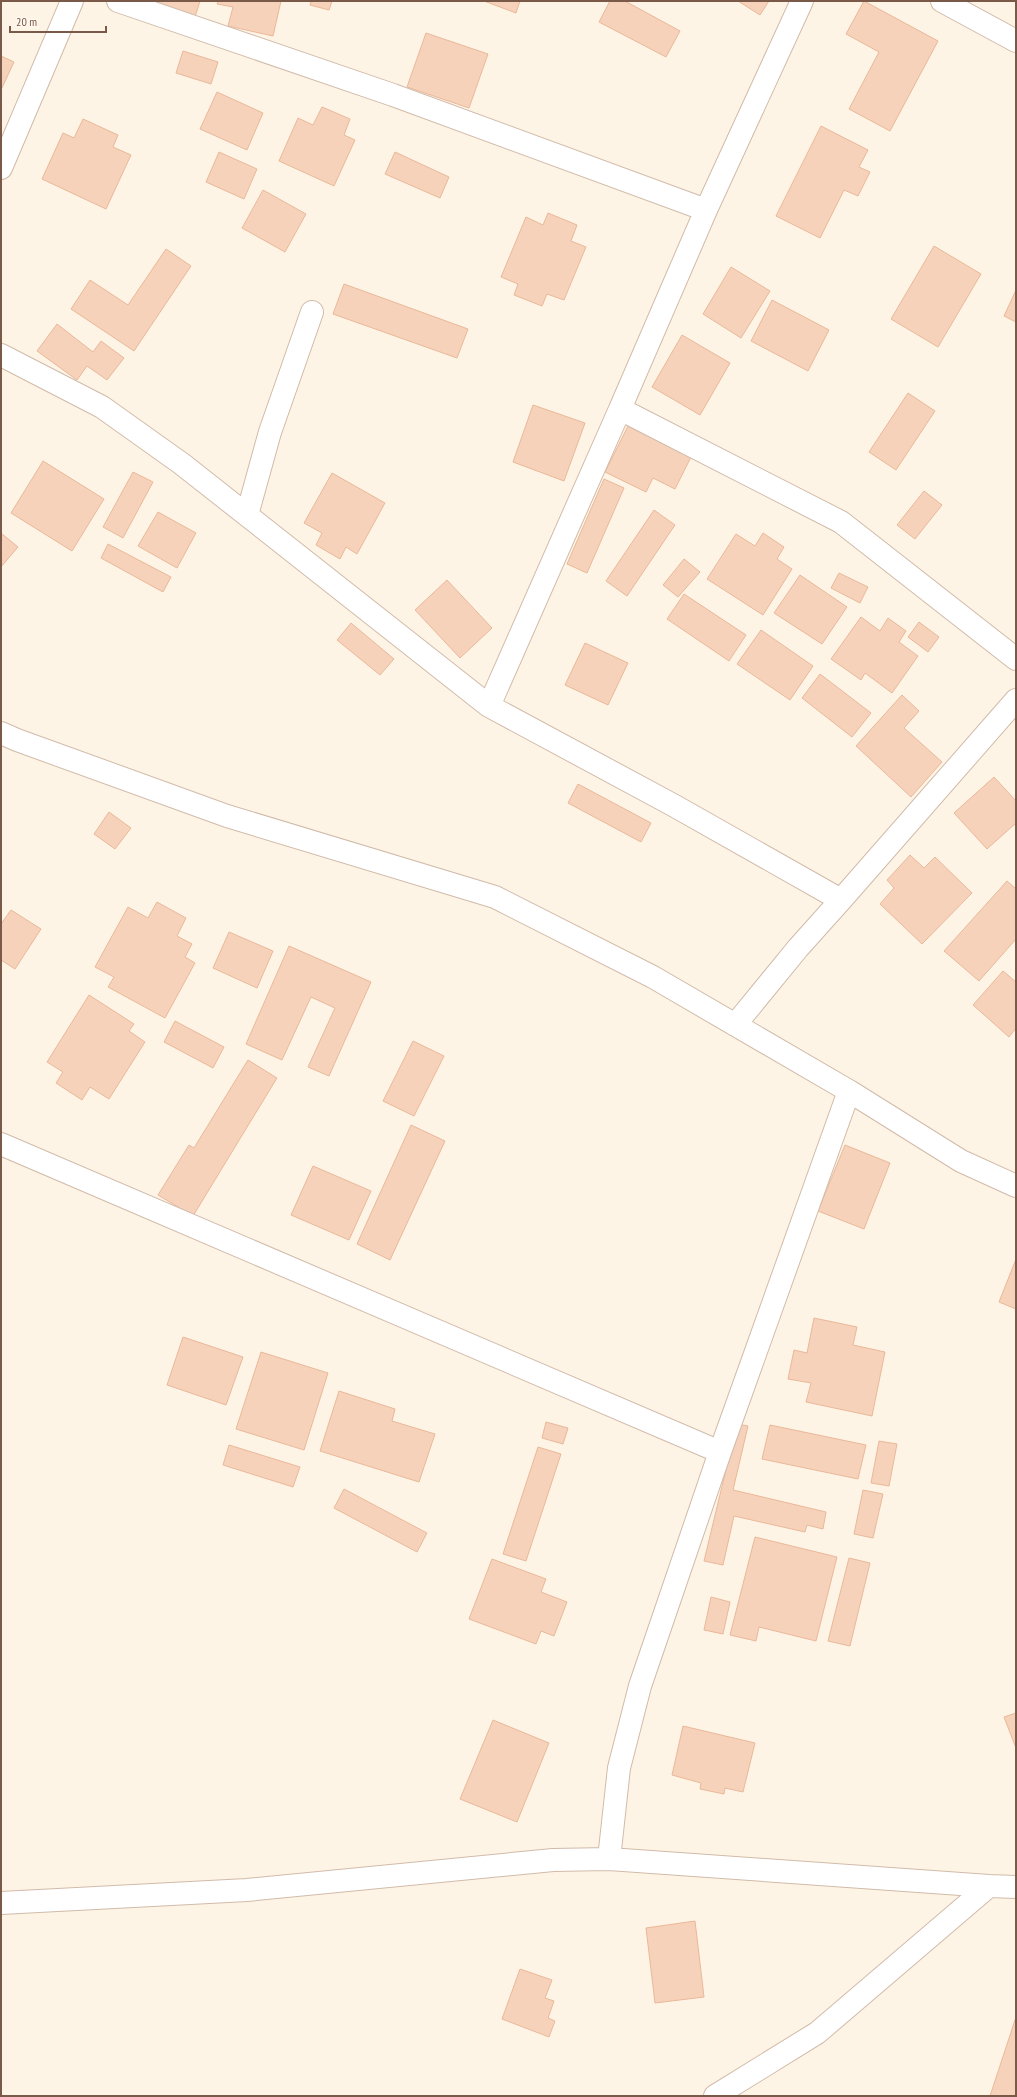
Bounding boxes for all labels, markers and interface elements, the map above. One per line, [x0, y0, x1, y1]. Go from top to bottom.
scale bar [10, 8, 106, 34]
text: 20 m [16, 14, 37, 29]

